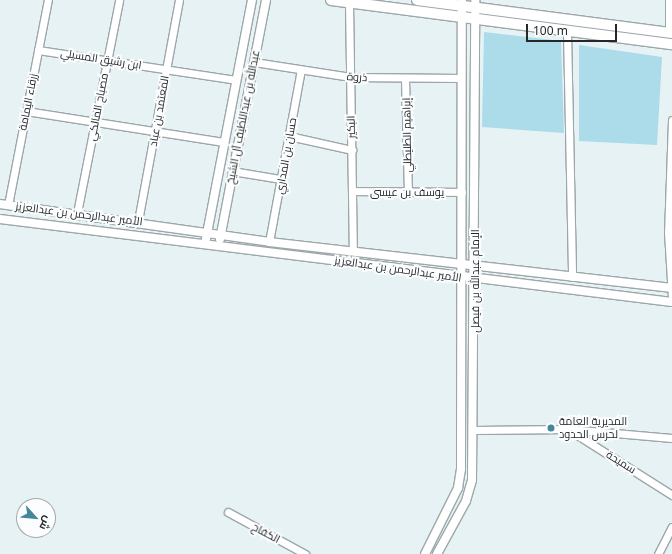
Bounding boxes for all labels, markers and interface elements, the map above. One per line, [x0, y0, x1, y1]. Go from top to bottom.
scale bar [528, 16, 619, 42]
text: 100 m [533, 22, 568, 39]
street label: ابن رشيق المسيلي [59, 46, 143, 72]
street label: عبدالله بن عبداللطيف آل الشيخ [224, 49, 262, 185]
street label: ذروة [346, 70, 368, 84]
street label: زرقاء اليمامة [16, 72, 40, 132]
street label: مصباح المالكي [85, 72, 111, 142]
street label: المعتمد بن عباد [146, 75, 172, 147]
street label: إبراهيم الطليطلي [400, 97, 414, 173]
street label: البكير [344, 115, 358, 139]
street label: حسان بن المداري [273, 117, 299, 195]
street label: يوسف بن عيسى [370, 185, 444, 199]
street label: الأمير عبدالرحمن بن عبدالعزيز [15, 200, 143, 228]
street label: الإمام عبدالله بن فيصل [468, 229, 482, 333]
street label: الأمير عبدالرحمن بن عبدالعزيز [334, 254, 462, 284]
place label: المديرية العامة لحرس الحدود [559, 415, 627, 441]
marker: المديرية العامة لحرس الحدود [546, 423, 556, 433]
street label: سميحة [604, 448, 638, 476]
north arrow [16, 498, 56, 538]
text: ش [36, 514, 56, 533]
street label: الكفاح [250, 520, 282, 546]

